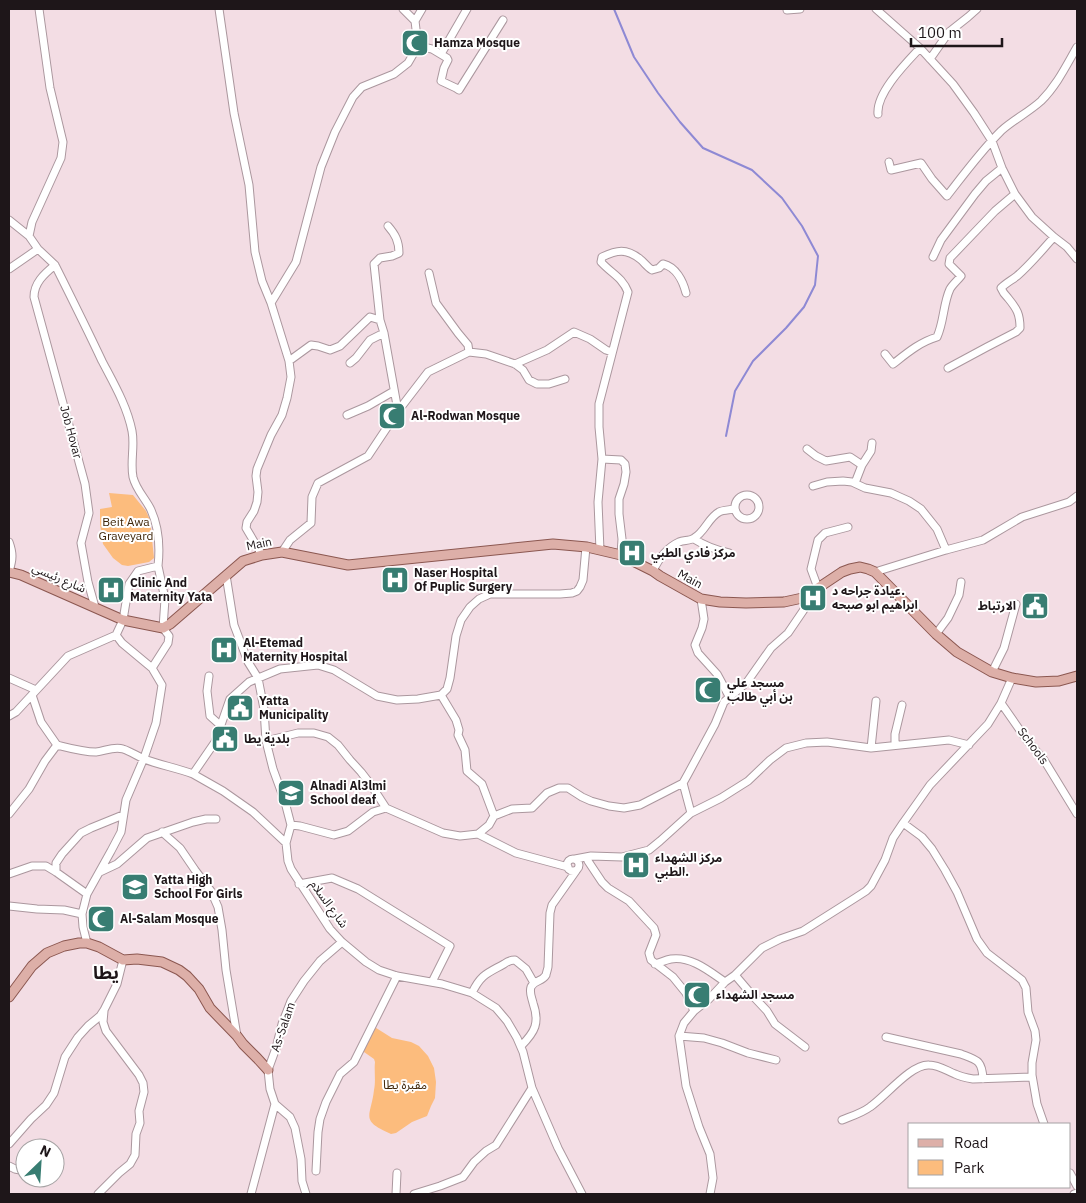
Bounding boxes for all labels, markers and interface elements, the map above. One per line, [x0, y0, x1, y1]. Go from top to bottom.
scale bar [911, 15, 1002, 47]
text: 100 m [918, 23, 962, 42]
mosque icon: Hamza Mosque [400, 28, 430, 58]
place label: Hamza Mosque [434, 35, 520, 50]
mosque icon: Al-Rodwan Mosque [377, 401, 407, 431]
street label: Job Hovar [57, 404, 86, 461]
place label: Al-Rodwan Mosque [411, 408, 520, 423]
park label: Beit Awa Graveyard [99, 514, 153, 543]
street label: Main [245, 533, 273, 554]
hospital icon: مركز فادي الطبي [617, 538, 647, 568]
place label: مركز فادي الطبي [651, 545, 736, 563]
street label: شارع رئيسي [29, 559, 88, 598]
hospital icon: Naser Hospital Of Puplic Surgery [380, 565, 410, 595]
place label: Naser Hospital Of Puplic Surgery [414, 565, 513, 594]
street label: Main [675, 566, 705, 591]
hospital icon: Clinic And Maternity Yata [96, 575, 126, 605]
place label: Clinic And Maternity Yata [130, 575, 213, 604]
hospital icon: عيادة جراحه د. ابراهيم ابو صبحه [798, 583, 828, 613]
place label: عيادة جراحه د. ابراهيم ابو صبحه [832, 583, 918, 614]
public building icon: الارتباط [1020, 591, 1050, 621]
place label: الارتباط [978, 598, 1016, 613]
hospital icon: Al-Etemad Maternity Hospital [209, 635, 239, 665]
place label: Al-Etemad Maternity Hospital [243, 635, 348, 664]
mosque icon: مسجد علي بن أبي طالب [693, 675, 723, 705]
place label: مسجد علي بن أبي طالب [727, 675, 793, 707]
public building icon: Yatta Municipality [225, 693, 255, 723]
place label: Yatta Municipality [259, 693, 329, 722]
public building icon: بلدية يطا [210, 724, 240, 754]
street label: Schools [1015, 724, 1052, 767]
place label: بلدية يطا [244, 731, 290, 746]
school or university icon: Alnadi Al3lmi School deaf [276, 778, 306, 808]
place label: Alnadi Al3lmi School deaf [310, 778, 386, 807]
hospital icon: مركز الشهداء الطبي. [621, 850, 651, 880]
place label: مركز الشهداء الطبي. [655, 850, 722, 882]
school or university icon: Yatta High School For Girls [120, 872, 150, 902]
place label: Yatta High School For Girls [154, 872, 243, 901]
street label: شارع السلام [305, 877, 352, 932]
mosque icon: Al-Salam Mosque [86, 904, 116, 934]
place label: Al-Salam Mosque [120, 911, 219, 926]
district label: يطا [93, 961, 119, 984]
mosque icon: مسجد الشهداء [682, 980, 712, 1010]
place label: مسجد الشهداء [716, 987, 794, 1002]
street label: As-Salam [267, 1000, 298, 1054]
park label: مقبرة يطا [383, 1077, 427, 1092]
legend [908, 1123, 1071, 1188]
text: Road [954, 1133, 989, 1152]
north arrow [15, 1138, 65, 1188]
text: N [37, 1141, 54, 1162]
text: Park [954, 1158, 984, 1177]

